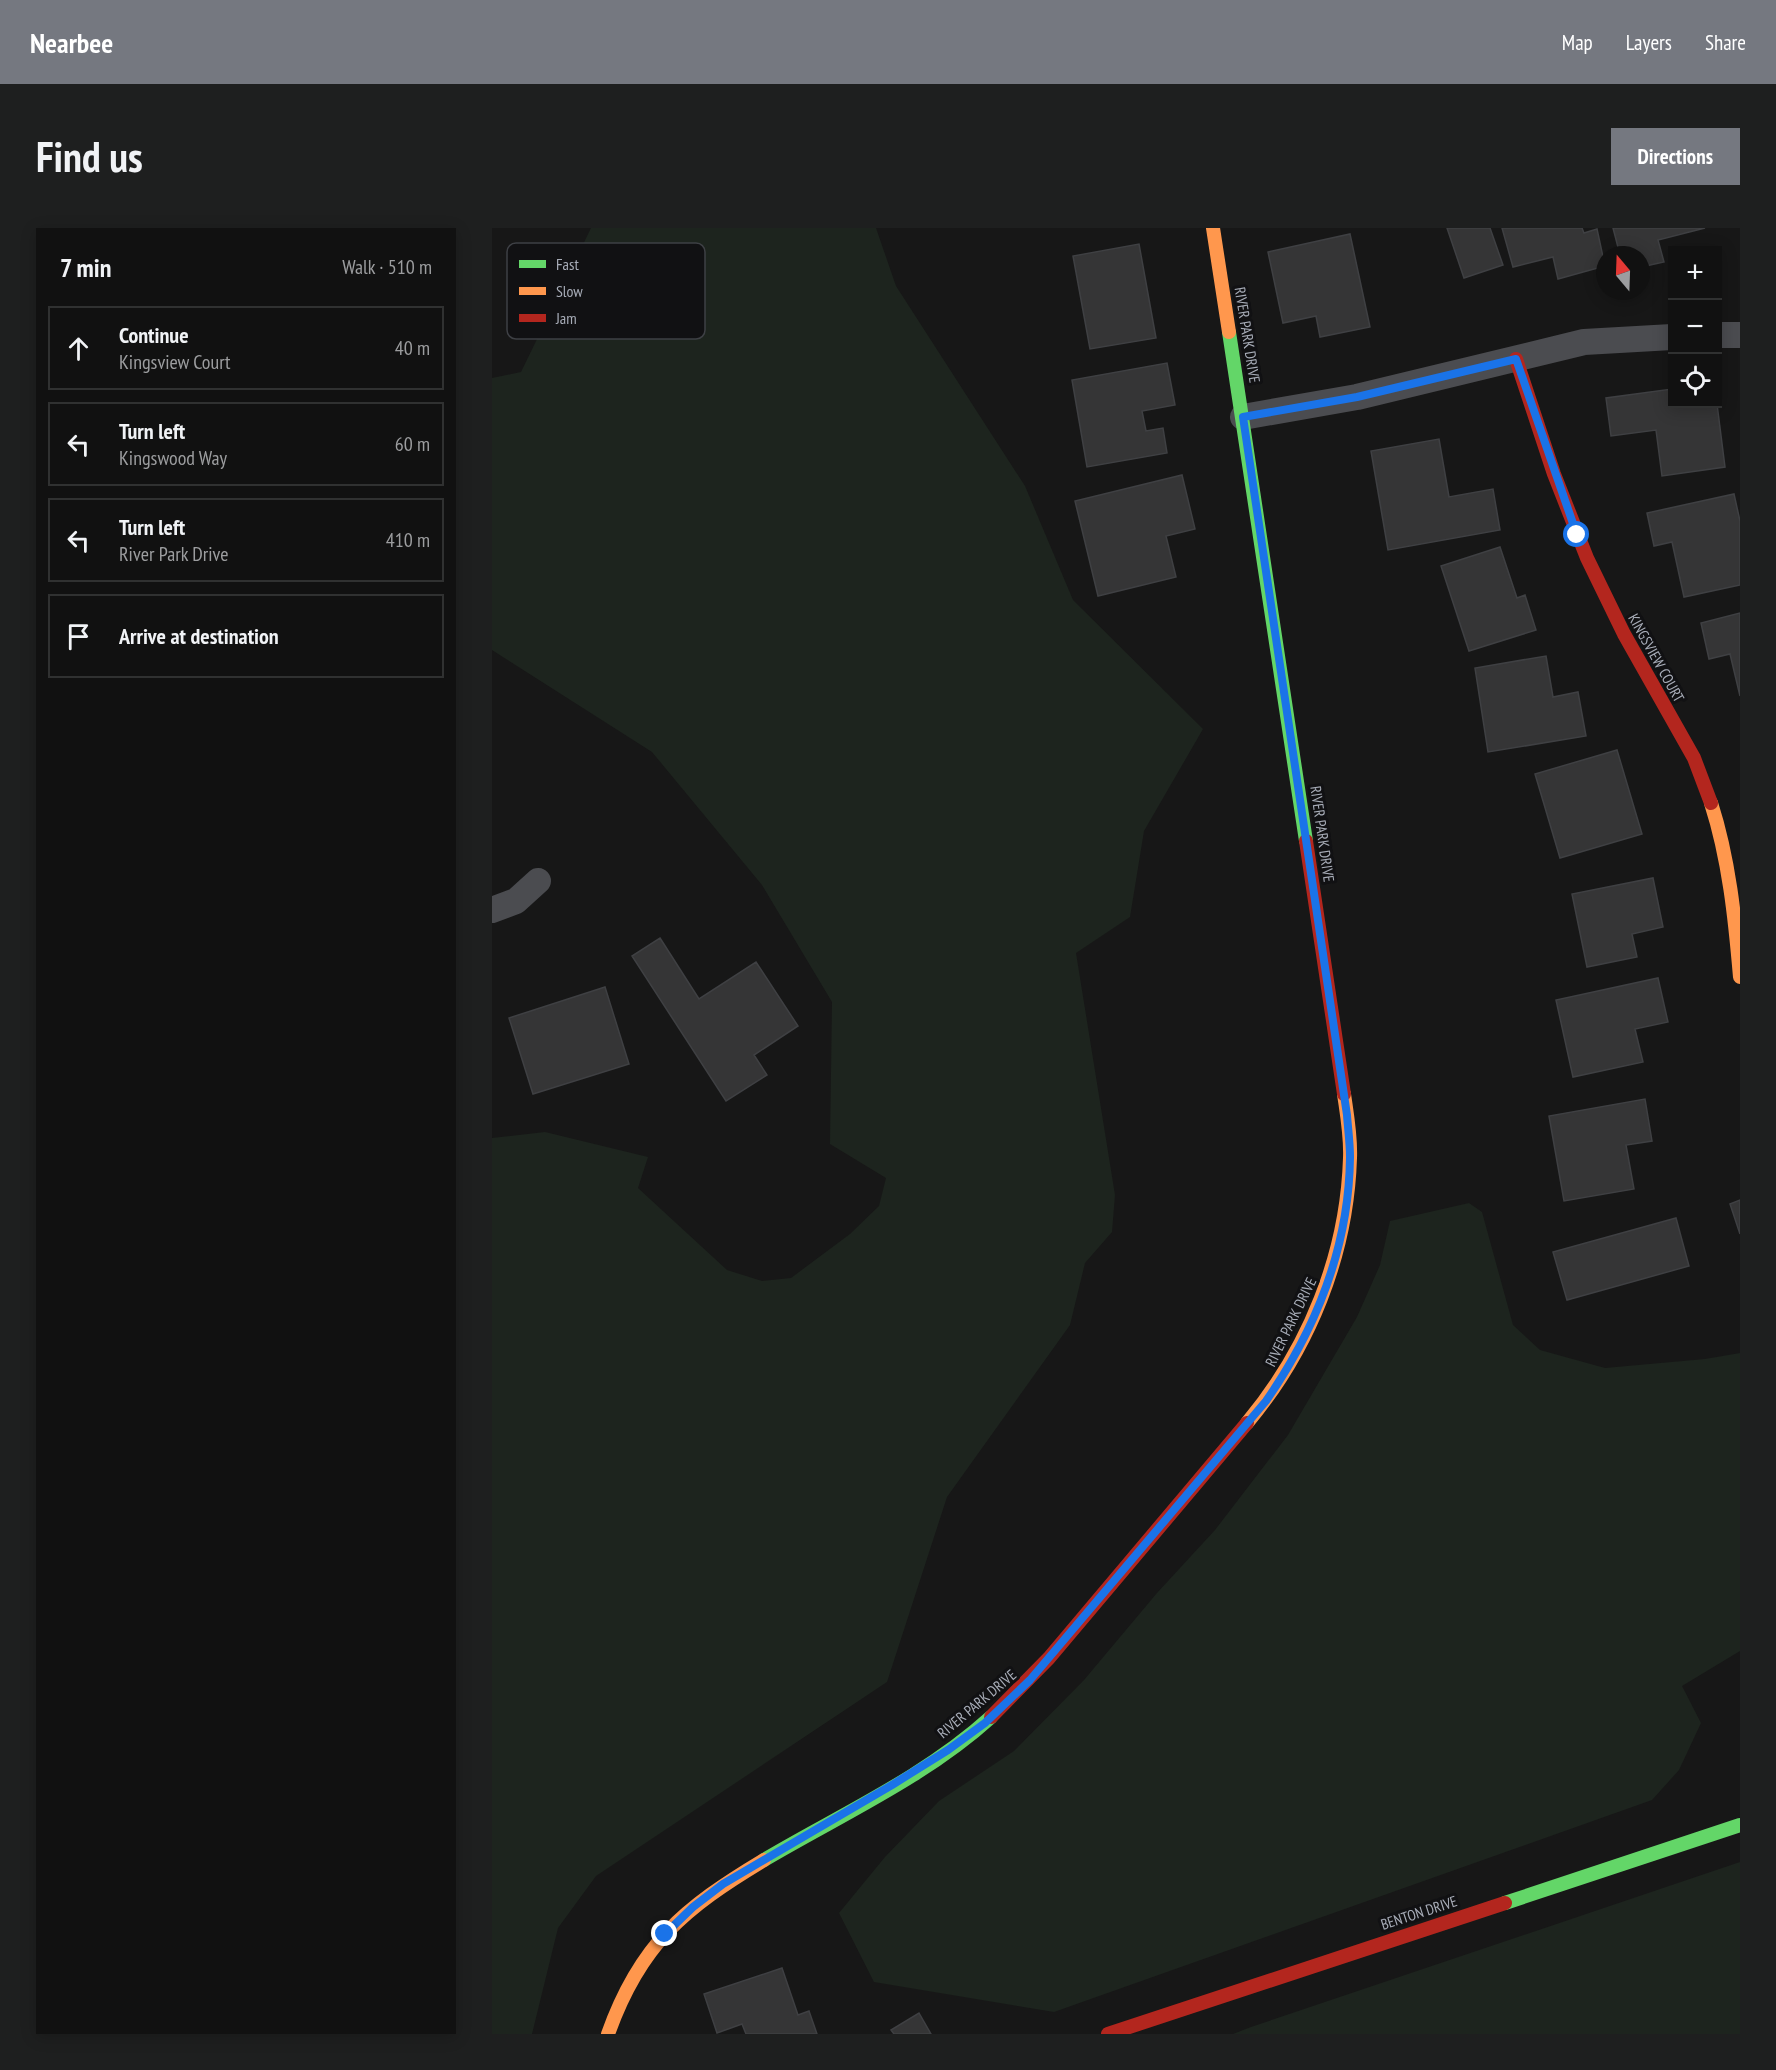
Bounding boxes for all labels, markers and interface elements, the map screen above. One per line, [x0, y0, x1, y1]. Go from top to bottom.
text: Nearbee [30, 24, 113, 61]
text: Map [1562, 29, 1593, 56]
text: Layers [1626, 29, 1672, 56]
text: Share [1705, 29, 1746, 56]
button: Directions [1611, 128, 1740, 185]
text: Find us [36, 129, 143, 184]
legend [507, 243, 705, 339]
north arrow [1596, 246, 1650, 300]
map controls [1668, 246, 1722, 408]
button: + [1668, 246, 1722, 300]
text: 7 min [60, 251, 111, 284]
text: Walk · 510 m [342, 254, 432, 280]
text: Fast [556, 254, 579, 274]
text: Slow [556, 281, 583, 301]
street label: RIVER PARK DRIVE [1231, 286, 1264, 384]
button: − [1668, 300, 1722, 354]
text: Jam [555, 308, 577, 328]
text: Continue [119, 321, 189, 349]
icon: ahead [62, 332, 95, 365]
text: 40 m [395, 335, 430, 361]
text: Kingsview Court [119, 349, 231, 375]
button: locate [1668, 354, 1722, 408]
text: Turn left [119, 417, 185, 445]
icon: left [62, 428, 95, 461]
text: 60 m [395, 431, 430, 457]
text: Kingswood Way [119, 445, 227, 471]
text: Turn left [119, 513, 185, 541]
route start [1563, 521, 1589, 547]
icon: left [62, 524, 95, 557]
text: 410 m [386, 527, 430, 553]
text: River Park Drive [119, 541, 229, 567]
street label: KINGSVIEW COURT [1624, 610, 1689, 706]
icon: arrive [62, 620, 95, 653]
text: Arrive at destination [119, 622, 279, 650]
street label: RIVER PARK DRIVE [1306, 785, 1339, 883]
street label: RIVER PARK DRIVE [1261, 1274, 1320, 1369]
street label: RIVER PARK DRIVE [933, 1665, 1020, 1742]
street label: BENTON DRIVE [1378, 1891, 1459, 1934]
route end [651, 1920, 677, 1946]

